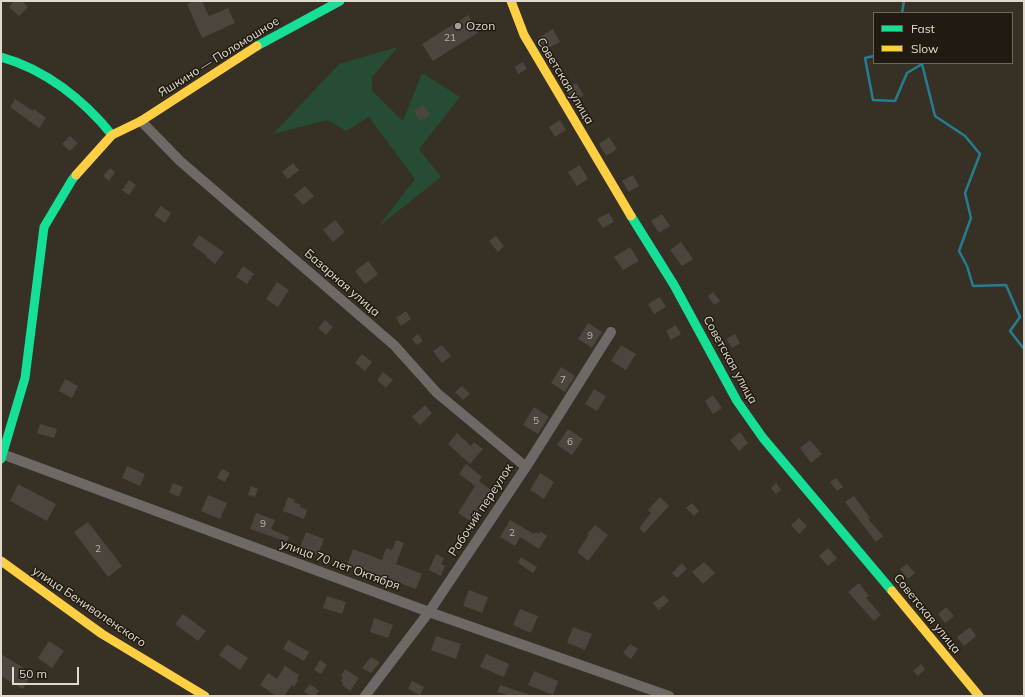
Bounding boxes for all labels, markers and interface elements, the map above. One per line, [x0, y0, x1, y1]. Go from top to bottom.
legend [873, 12, 1013, 64]
street label: Яшкино — Поломошное [156, 14, 282, 100]
place label: Ozon [466, 19, 495, 33]
marker: Ozon [453, 21, 463, 31]
text: Fast [911, 21, 935, 36]
house number: 21 [444, 32, 456, 44]
street label: Советская улица [533, 35, 597, 127]
text: Slow [911, 41, 939, 56]
street label: Базарная улица [301, 246, 383, 320]
street label: Советская улица [700, 313, 760, 407]
house number: 9 [587, 330, 593, 342]
house number: 7 [560, 374, 566, 386]
house number: 5 [533, 415, 539, 427]
house number: 6 [567, 436, 573, 448]
street label: Рабочий переулок [446, 461, 516, 559]
house number: 9 [260, 518, 266, 530]
house number: 2 [509, 527, 515, 539]
street label: улица 70 лет Октября [278, 537, 402, 593]
house number: 2 [95, 543, 101, 555]
street label: улица Бениваленского [29, 564, 149, 650]
street label: Советская улица [890, 571, 964, 657]
scale bar [14, 659, 81, 685]
text: 50 m [19, 666, 47, 681]

